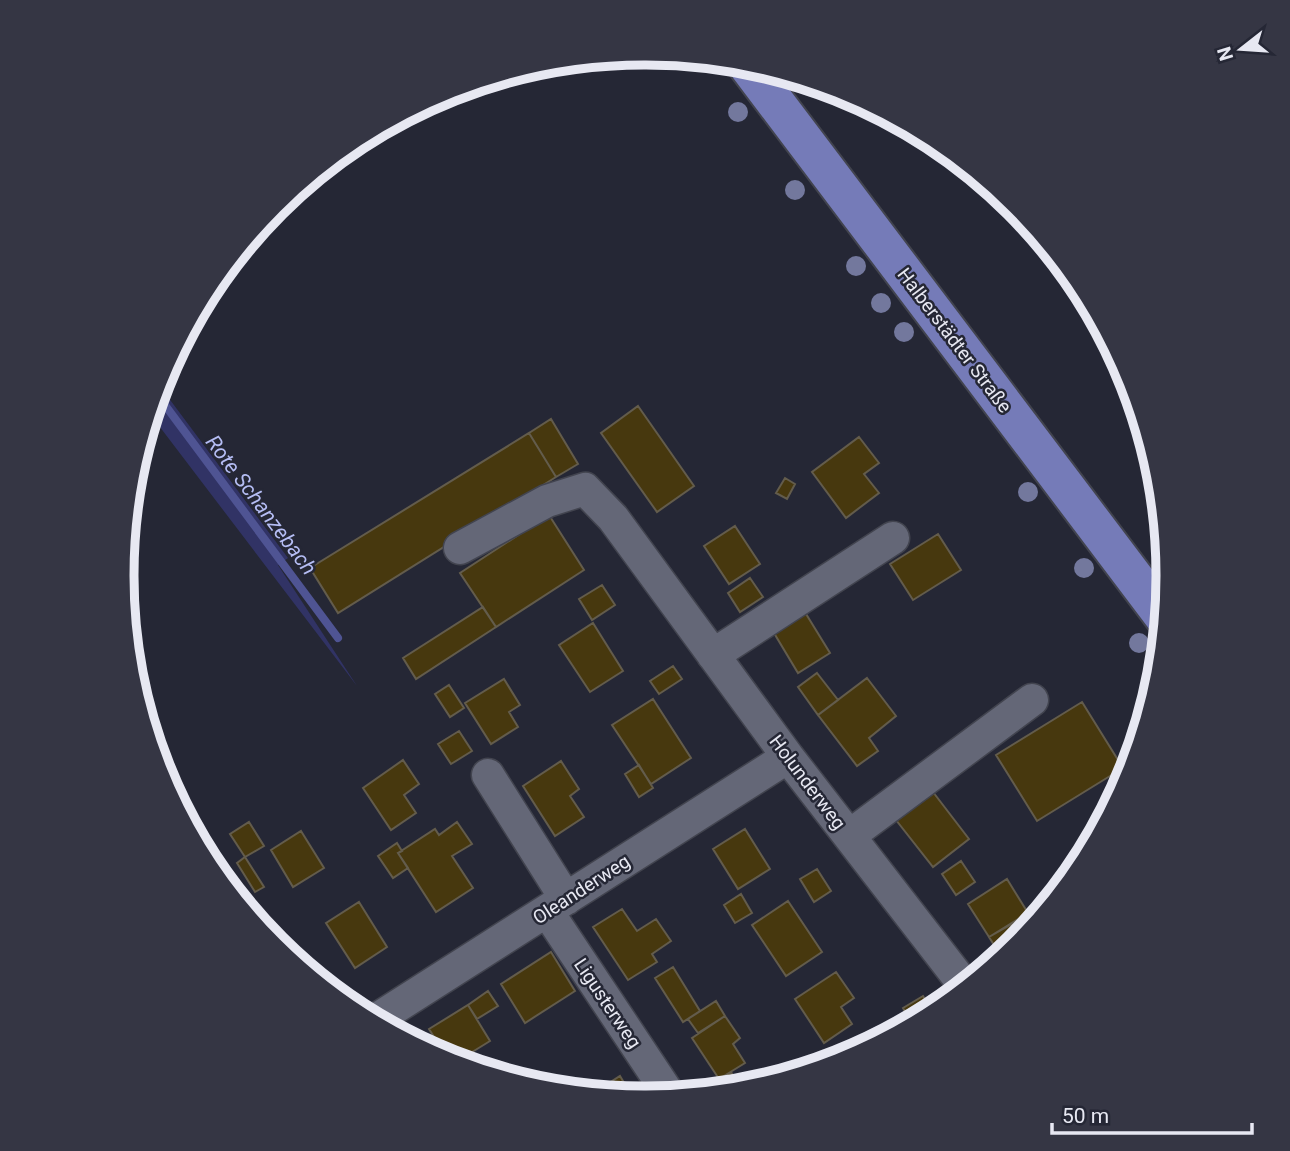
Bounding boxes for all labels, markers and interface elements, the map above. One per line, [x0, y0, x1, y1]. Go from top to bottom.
north arrow [1206, 14, 1276, 84]
text: N [1212, 44, 1238, 64]
street label: Halberstädter Straße [893, 263, 1017, 417]
water label: Rote Schanzebach [201, 431, 321, 579]
street label: Holunderweg [765, 731, 851, 834]
street label: Oleanderweg [528, 850, 634, 929]
street label: Ligusterweg [569, 954, 646, 1053]
scale bar [1052, 1092, 1252, 1136]
text: 50 m [1062, 1104, 1109, 1128]

